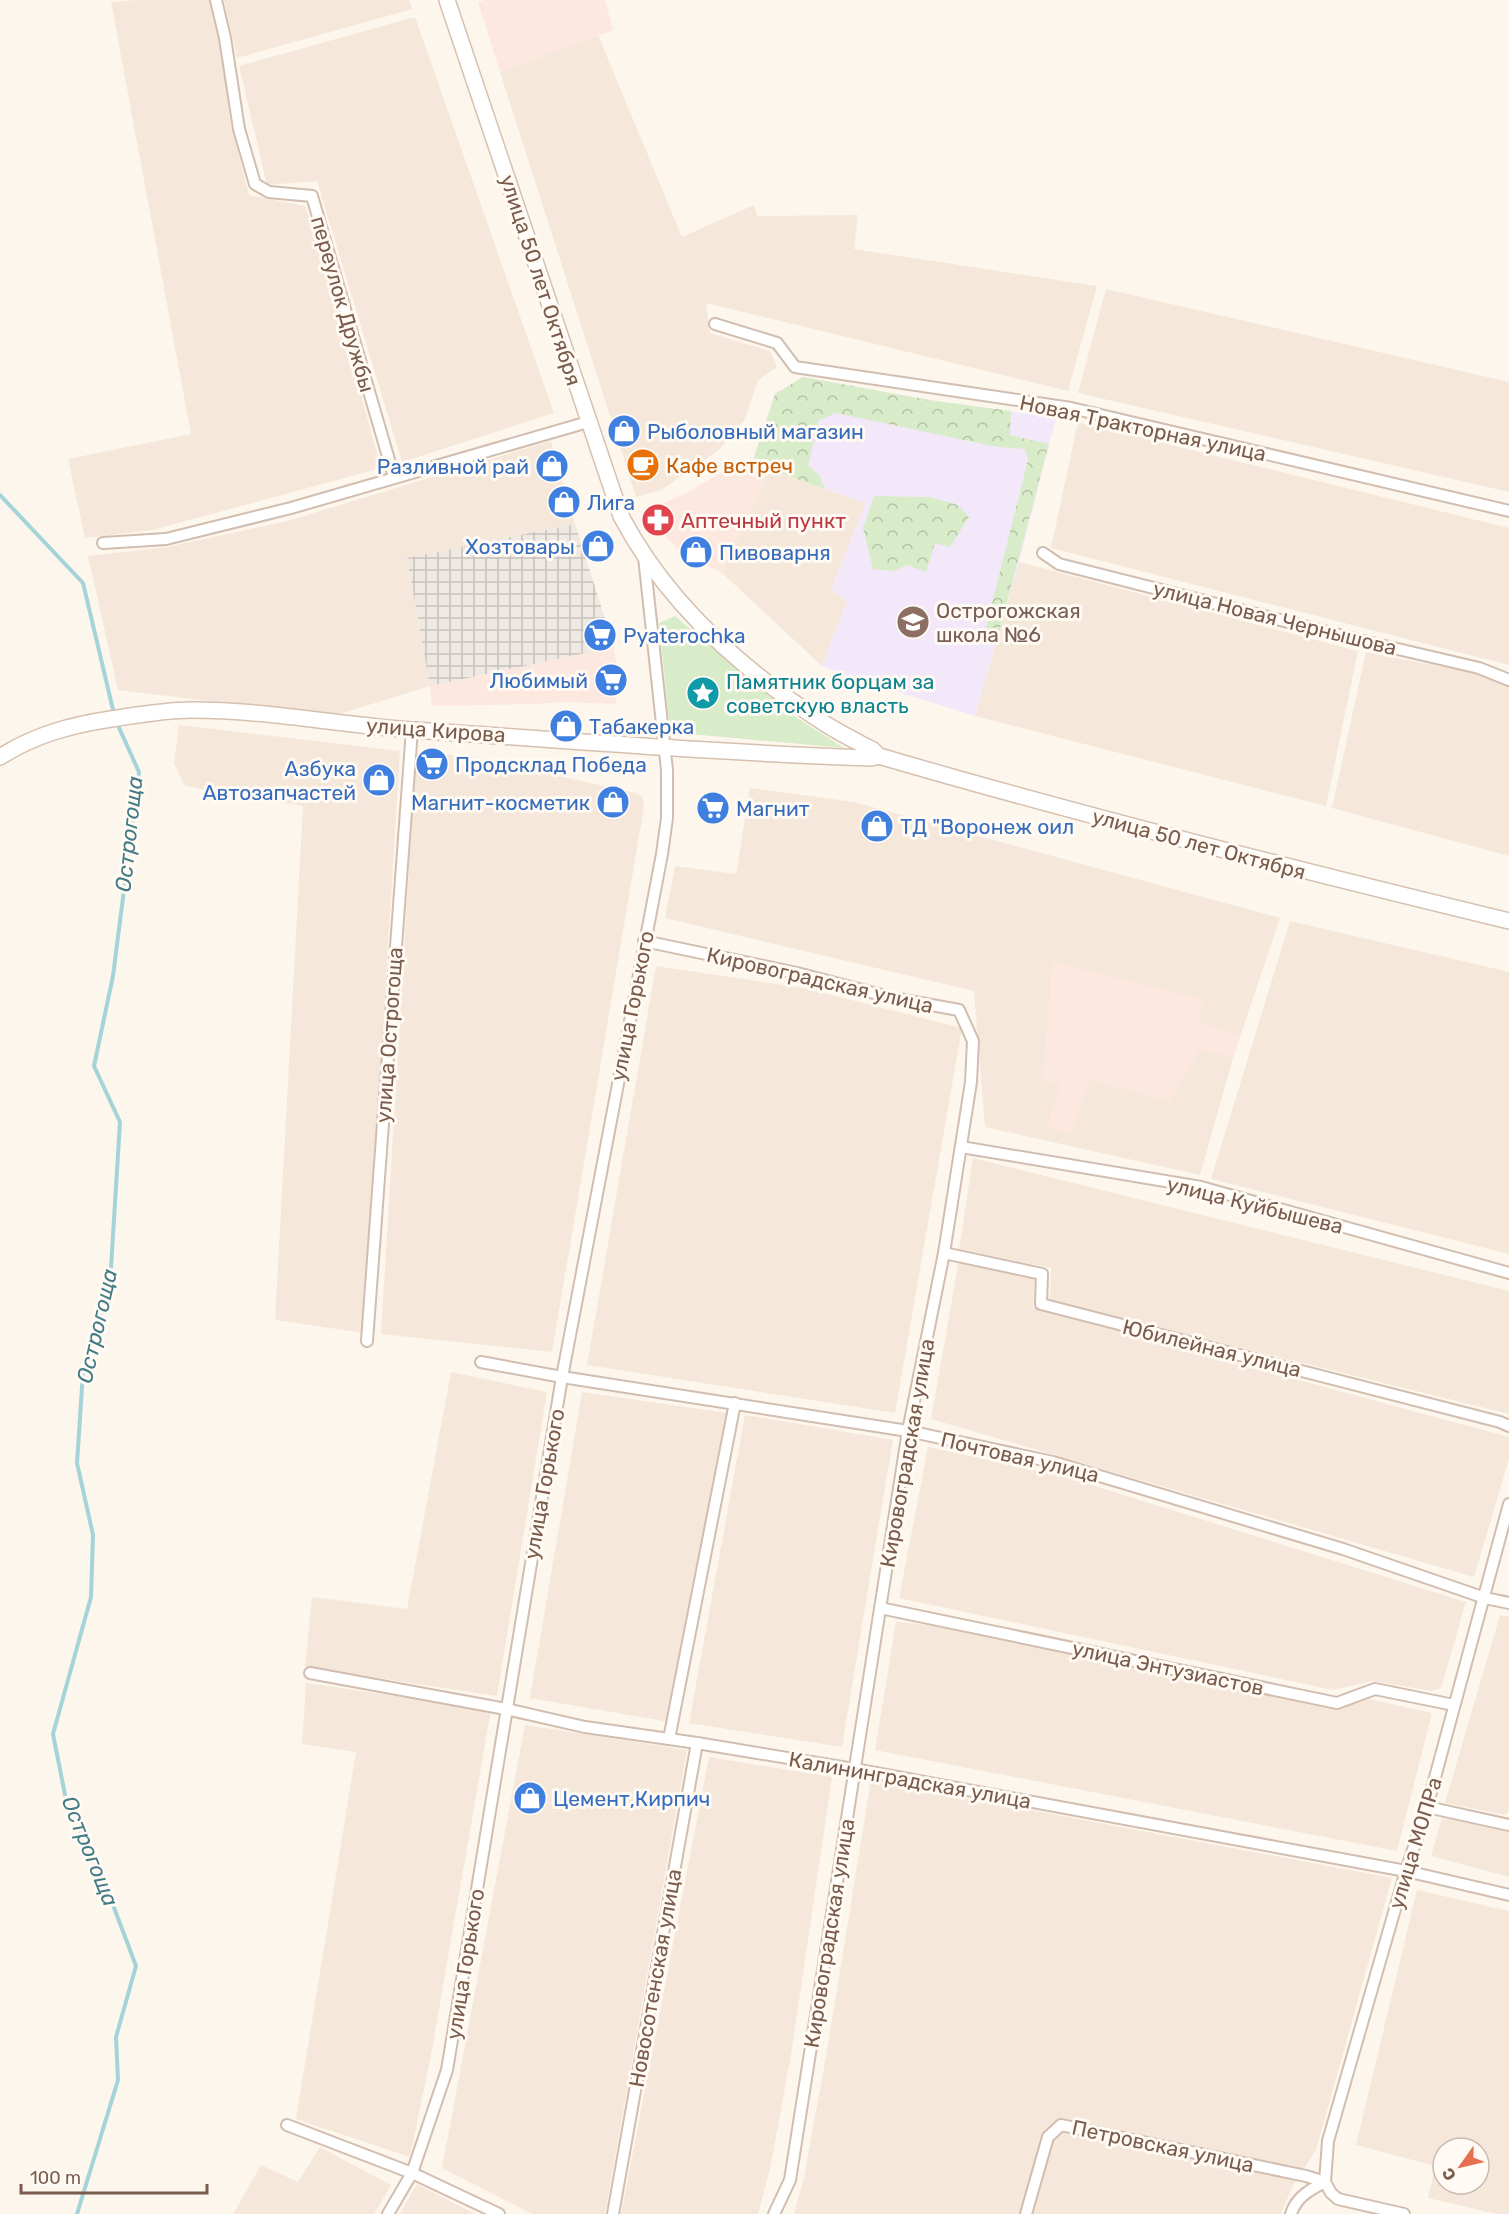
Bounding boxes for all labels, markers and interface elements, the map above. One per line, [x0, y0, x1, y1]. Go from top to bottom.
street label: улица 50 лет Октября [495, 171, 587, 389]
street label: переулок Дружбы [306, 213, 380, 395]
street label: Новая Тракторная улица [1018, 390, 1268, 466]
shop icon: Рыболовный магазин [606, 413, 642, 449]
place label: Рыболовный магазин [647, 419, 864, 444]
cafe icon: Кафе встреч [625, 447, 661, 483]
shop icon: Разливной рай [534, 448, 570, 484]
place label: Кафе встреч [666, 453, 793, 478]
place label: Разливной рай [377, 454, 529, 479]
shop icon: Лига [546, 484, 582, 520]
place label: Лига [587, 490, 635, 515]
pharmacy icon: Аптечный пункт [640, 502, 676, 538]
place label: Аптечный пункт [681, 508, 846, 533]
shop icon: Хозтовары [580, 528, 616, 564]
place label: Хозтовары [465, 534, 575, 559]
shop icon: Пивоварня [678, 534, 714, 570]
place label: Пивоварня [719, 540, 831, 565]
street label: улица Новая Чернышова [1151, 576, 1399, 660]
place label: Острогожская школа №6 [936, 598, 1081, 647]
school or university icon: Острогожская школа №6 [895, 604, 931, 640]
supermarket icon: Pyaterochka [582, 617, 618, 653]
place label: Pyaterochka [623, 623, 746, 648]
supermarket icon: Любимый [593, 662, 629, 698]
place label: Любимый [490, 668, 588, 693]
place label: Памятник борцам за советскую власть [726, 669, 934, 718]
place icon: Памятник борцам за советскую власть [685, 675, 721, 711]
shop icon: Табакерка [548, 708, 584, 744]
street label: улица Кирова [365, 713, 507, 747]
place label: Табакерка [589, 714, 694, 739]
supermarket icon: Продсклад Победа [414, 746, 450, 782]
place label: Продсклад Победа [455, 752, 647, 777]
place label: Азбука Автозапчастей [203, 756, 356, 805]
shop icon: Азбука Автозапчастей [361, 762, 397, 798]
water label: Острогоща [109, 775, 149, 893]
shop icon: Магнит-косметик [595, 784, 631, 820]
place label: Магнит-косметик [411, 790, 590, 815]
supermarket icon: Магнит [695, 790, 731, 826]
place label: Магнит [736, 796, 810, 821]
street label: улица 50 лет Октября [1089, 803, 1309, 885]
shop icon: ТД "Воронеж оил [859, 808, 895, 844]
place label: ТД "Воронеж оил [900, 814, 1074, 839]
street label: улица Горького [605, 929, 659, 1083]
street label: Кировоградская улица [704, 942, 936, 1018]
street label: улица Острогоща [370, 946, 408, 1124]
street label: улица Куйбышева [1164, 1171, 1346, 1239]
water label: Острогоща [71, 1266, 123, 1386]
street label: Юбилейная улица [1120, 1314, 1304, 1382]
street label: Кировоградская улица [875, 1337, 939, 1569]
street label: улица Горького [518, 1407, 570, 1561]
street label: Почтовая улица [938, 1427, 1102, 1487]
street label: улица Энтузиастов [1070, 1635, 1266, 1701]
street label: Калининградская улица [787, 1746, 1033, 1814]
street label: улица МОПРа [1383, 1774, 1447, 1912]
shop icon: Цемент,Кирпич [512, 1780, 548, 1816]
place label: Цемент,Кирпич [553, 1786, 710, 1811]
water label: Острогоща [56, 1792, 124, 1910]
street label: Кировоградская улица [799, 1817, 859, 2049]
street label: Новосотенская улица [623, 1867, 687, 2089]
street label: улица Горького [441, 1887, 489, 2041]
street label: Петровская улица [1070, 2115, 1256, 2177]
north arrow [1431, 2136, 1491, 2196]
scale bar [21, 2157, 207, 2195]
text: С [1438, 2164, 1460, 2184]
text: 100 m [30, 2167, 81, 2189]

